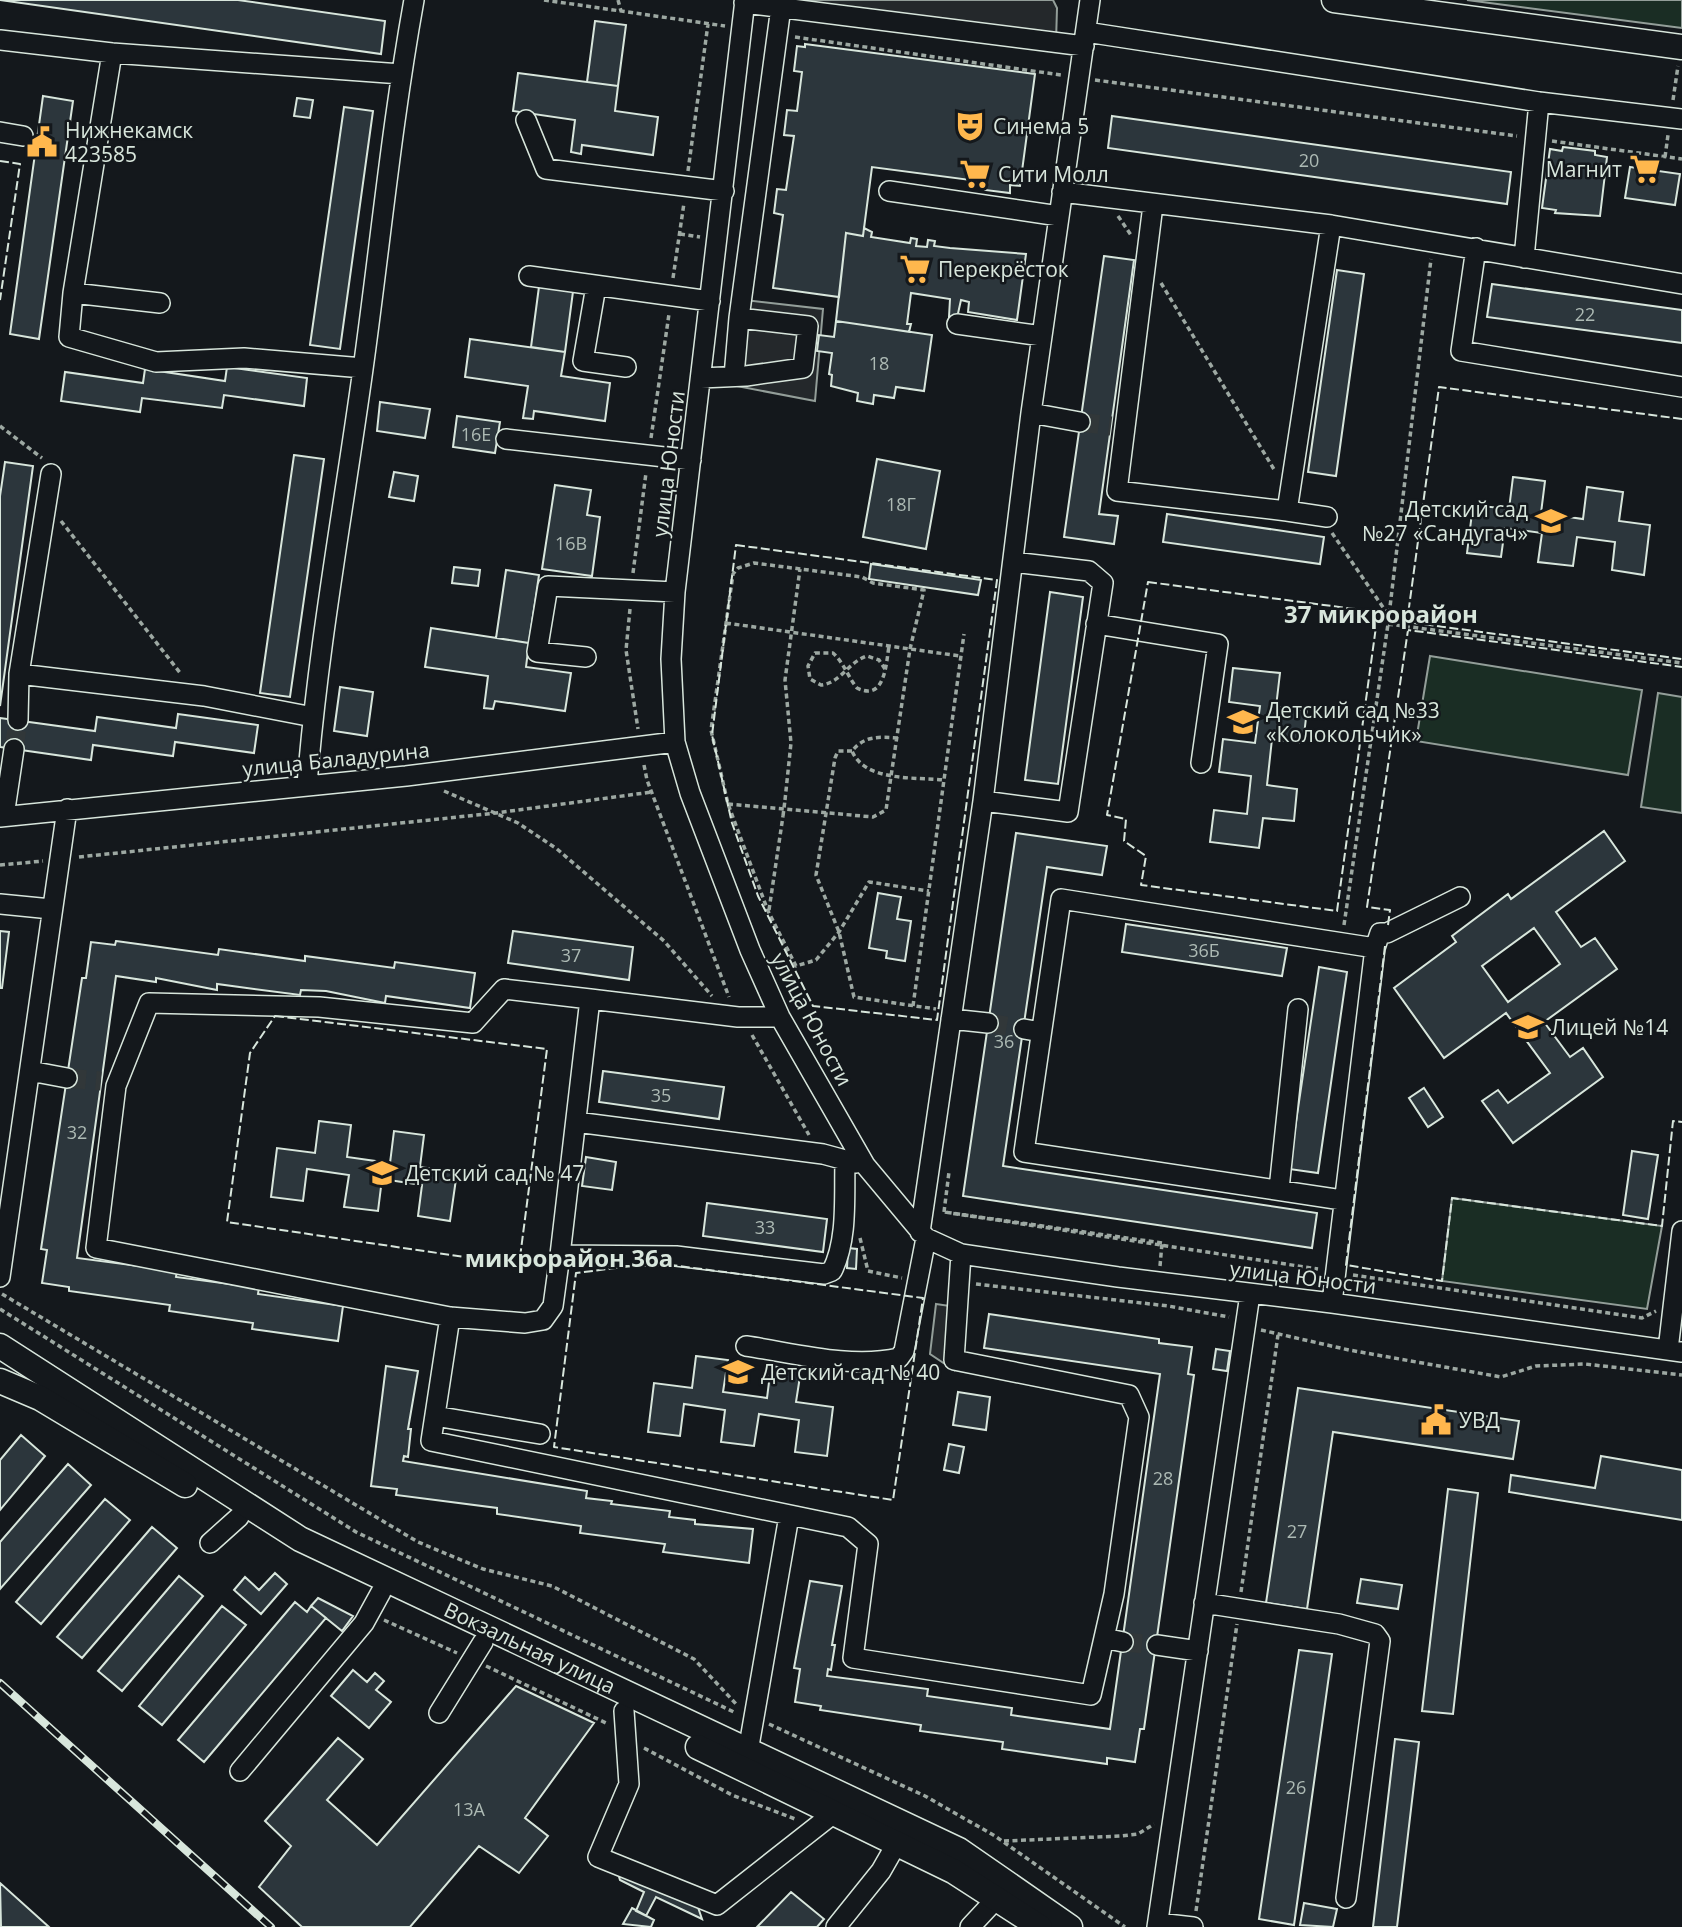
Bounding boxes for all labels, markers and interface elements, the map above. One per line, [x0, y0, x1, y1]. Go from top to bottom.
theatre icon: Синема 5 [953, 109, 987, 143]
place label: Синема 5 [993, 112, 1089, 140]
place label: Нижнекамск 423585 [65, 116, 193, 168]
public building icon: Нижнекамск 423585 [25, 125, 59, 159]
house number: 20 [1299, 148, 1319, 172]
supermarket icon: Магнит [1628, 152, 1662, 186]
place label: Магнит [1546, 155, 1622, 183]
supermarket icon: Сити Молл [958, 157, 992, 191]
place label: Сити Молл [998, 160, 1109, 188]
supermarket icon: Перекрёсток [898, 252, 932, 286]
place label: Перекрёсток [938, 255, 1069, 283]
house number: 22 [1575, 302, 1595, 326]
house number: 18 [869, 351, 889, 375]
street label: улица Юности [645, 389, 691, 539]
house number: 16Е [461, 422, 491, 446]
house number: 18Г [886, 492, 916, 516]
place label: Детский сад №27 «Сандугач» [1362, 495, 1528, 547]
school or university icon: Детский сад №27 «Сандугач» [1534, 504, 1568, 538]
house number: 16В [555, 531, 587, 555]
district label: 37 микрорайон [1284, 597, 1478, 630]
place label: Детский сад №33 «Колокольчик» [1266, 696, 1440, 748]
school or university icon: Детский сад №33 «Колокольчик» [1226, 705, 1260, 739]
street label: улица Баладурина [241, 735, 431, 783]
house number: 36Б [1188, 938, 1220, 962]
house number: 37 [561, 943, 581, 967]
street label: улица Юности [765, 947, 859, 1091]
school or university icon: Лицей №14 [1511, 1010, 1545, 1044]
place label: Лицей №14 [1551, 1013, 1668, 1041]
house number: 36 [994, 1029, 1014, 1053]
house number: 35 [651, 1083, 671, 1107]
house number: 32 [67, 1120, 87, 1144]
school or university icon: Детский сад № 47 [365, 1156, 399, 1190]
place label: Детский сад № 47 [405, 1159, 584, 1187]
house number: 33 [755, 1215, 775, 1239]
district label: микрорайон 36а [465, 1241, 673, 1274]
street label: улица Юности [1228, 1254, 1378, 1300]
school or university icon: Детский сад № 40 [721, 1355, 755, 1389]
place label: Детский сад № 40 [761, 1358, 940, 1386]
public building icon: УВД [1419, 1403, 1453, 1437]
place label: УВД [1459, 1406, 1500, 1434]
house number: 28 [1153, 1466, 1173, 1490]
house number: 27 [1287, 1519, 1307, 1543]
street label: Вокзальная улица [440, 1595, 620, 1700]
house number: 26 [1286, 1775, 1306, 1799]
house number: 13А [453, 1797, 486, 1821]

